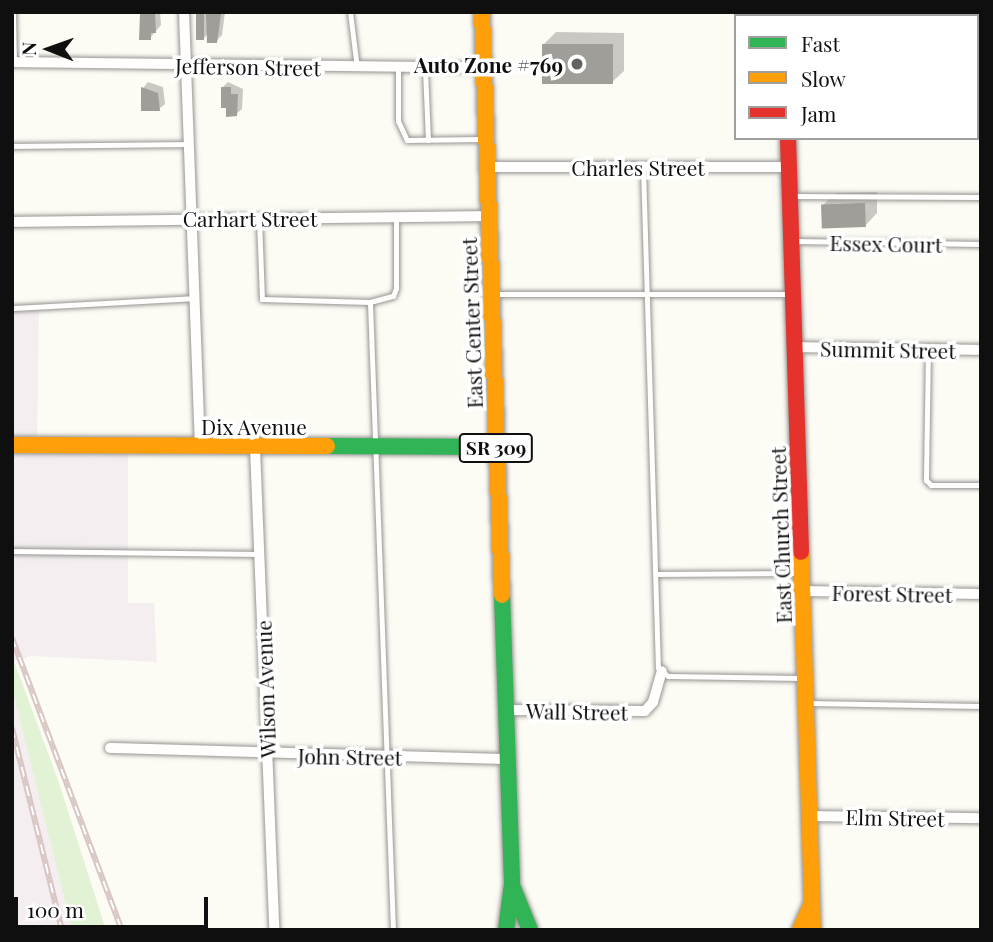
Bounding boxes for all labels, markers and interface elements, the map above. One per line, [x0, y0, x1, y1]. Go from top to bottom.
north arrow [14, 14, 84, 84]
legend [734, 14, 979, 140]
text: Fast [801, 29, 840, 57]
text: N [15, 42, 41, 56]
place label: Auto Zone #769 [414, 51, 563, 77]
street label: Jefferson Street [175, 52, 321, 80]
marker: Auto Zone #769 [569, 56, 585, 72]
text: Slow [801, 64, 846, 92]
text: Jam [801, 99, 837, 127]
street label: Charles Street [571, 154, 705, 180]
street label: Carhart Street [182, 205, 318, 231]
street label: Essex Court [829, 229, 943, 257]
street label: East Center Street [455, 237, 487, 409]
street label: Summit Street [820, 335, 956, 363]
street label: Dix Avenue [201, 413, 307, 439]
road number: SR 309 [458, 432, 534, 463]
street label: East Church Street [764, 446, 796, 624]
street label: Forest Street [831, 579, 953, 607]
street label: Wilson Avenue [250, 619, 280, 759]
street label: Wall Street [526, 698, 628, 724]
street label: John Street [298, 742, 402, 770]
street label: Elm Street [845, 804, 945, 830]
scale bar [18, 883, 212, 927]
text: 100 m [27, 895, 84, 923]

